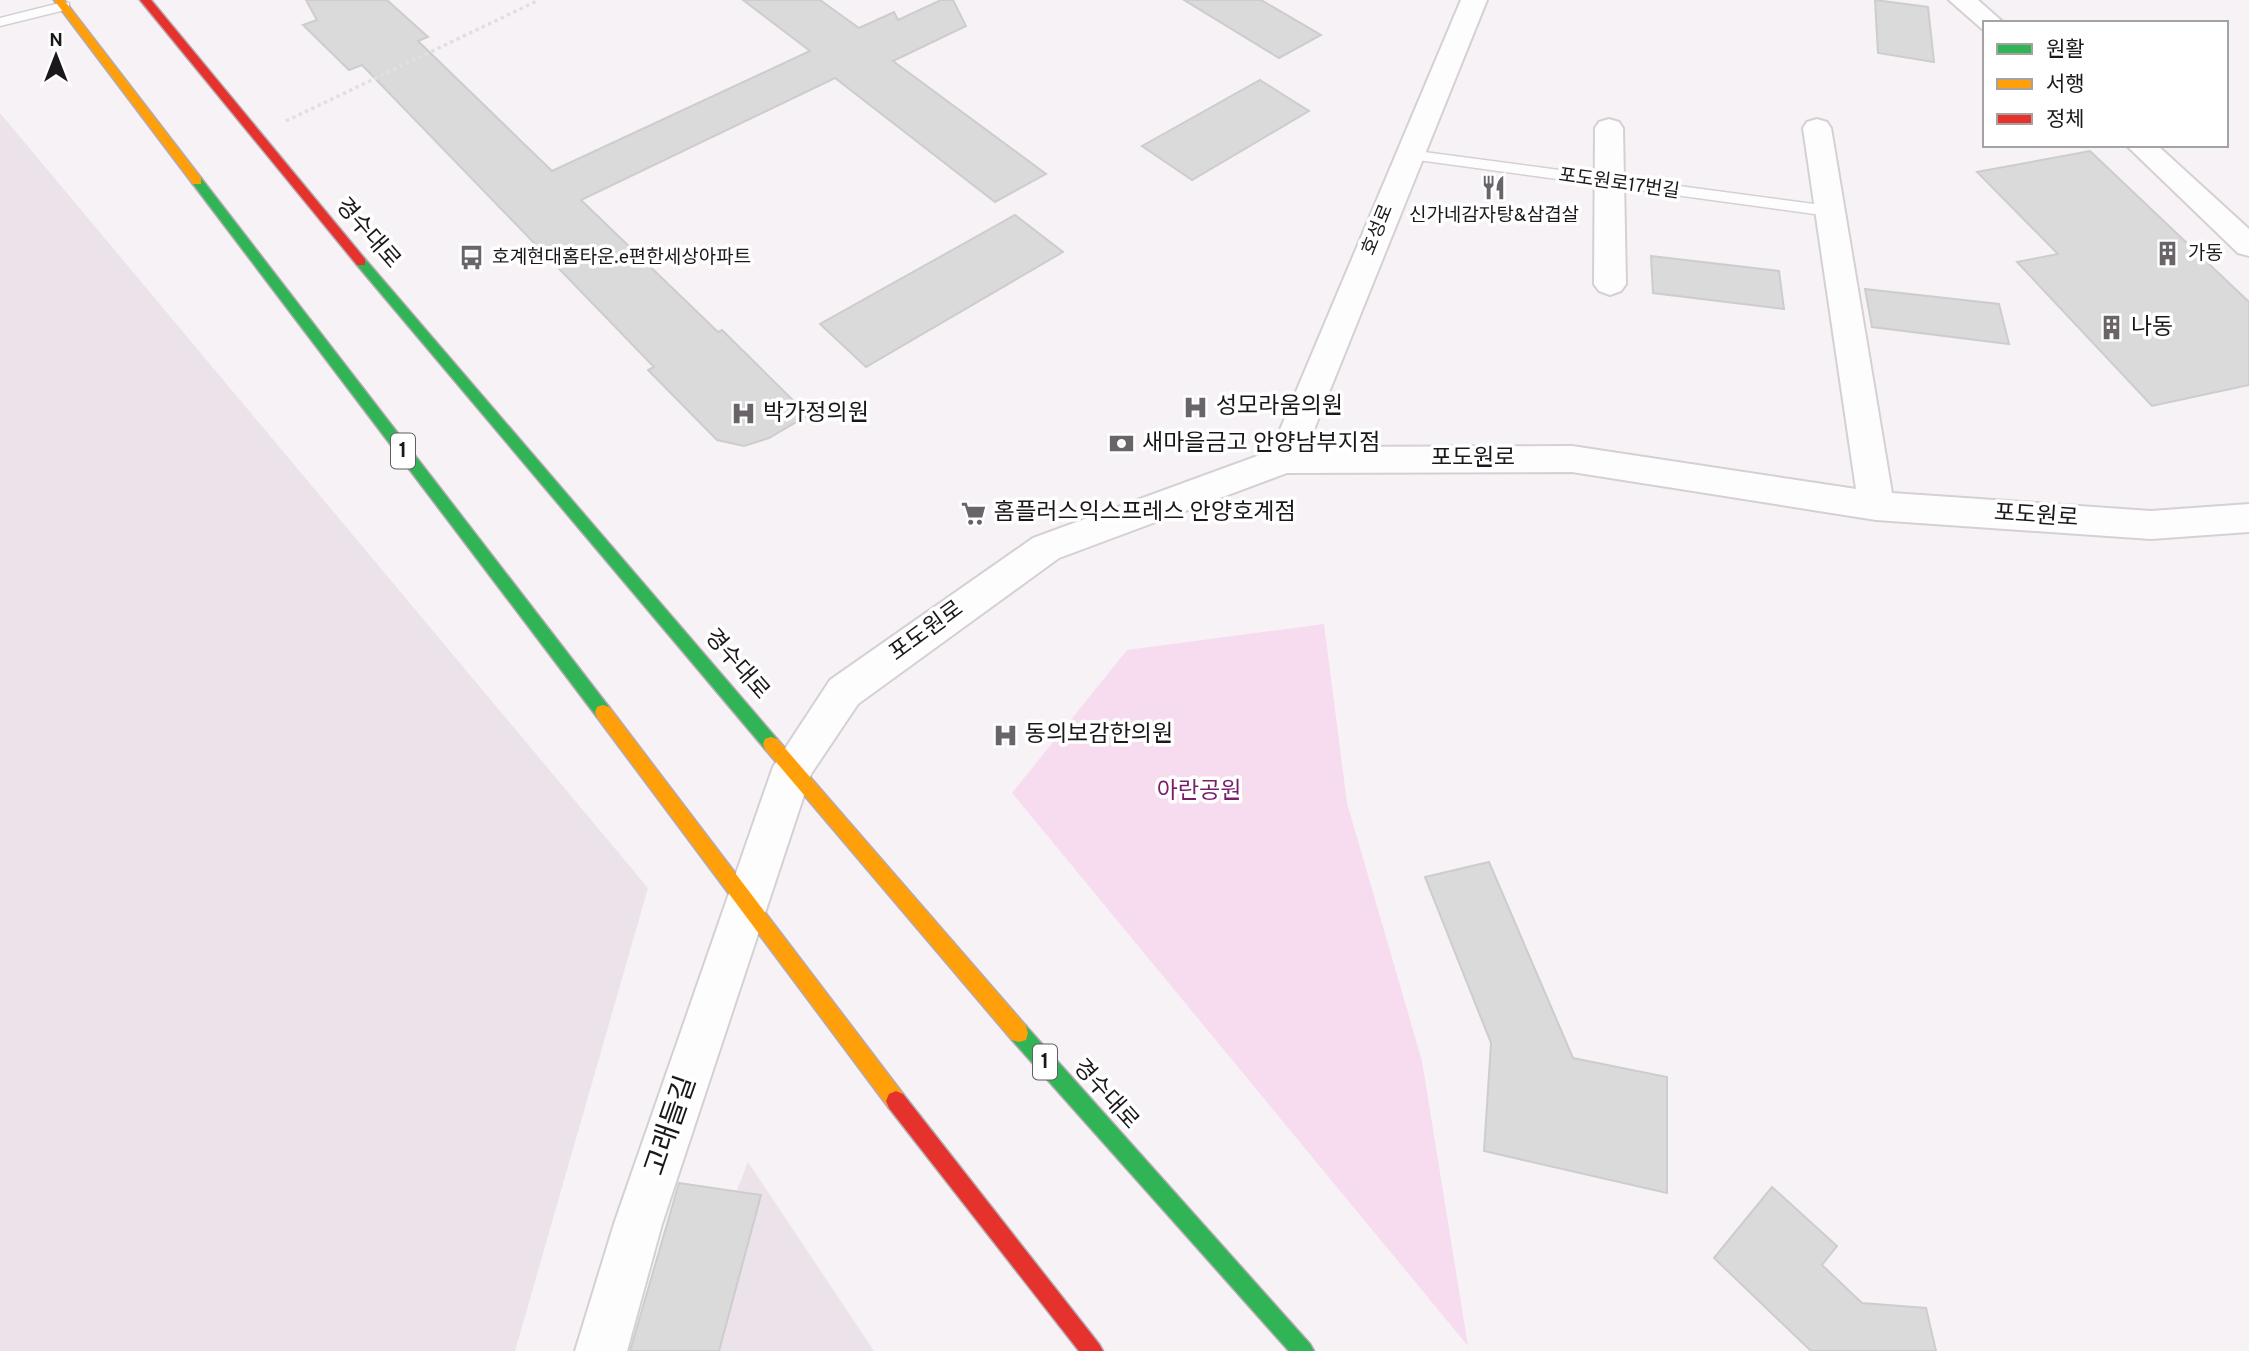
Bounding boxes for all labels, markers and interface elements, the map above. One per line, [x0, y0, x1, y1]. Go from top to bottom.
north arrow [21, 21, 91, 91]
legend [1983, 21, 2228, 147]
text: N [49, 29, 63, 53]
text: 원활 [2046, 37, 2085, 64]
text: 서행 [2046, 72, 2085, 99]
text: 정체 [2046, 107, 2085, 134]
street label: 포도원로17번길 [1557, 164, 1681, 204]
restaurant icon: 신가네감자탕&삼겹살 [1480, 174, 1508, 202]
street label: 경수대로 [328, 193, 406, 275]
street label: 호성로 [1357, 201, 1399, 259]
place label: 신가네감자탕&삼겹살 [1409, 204, 1579, 228]
building icon: 가동 [2154, 240, 2182, 268]
place label: 가동 [2188, 242, 2223, 266]
bus stop icon: 호계현대홈타운.e편한세상아파트 [458, 244, 486, 272]
place label: 호계현대홈타운.e편한세상아파트 [492, 246, 751, 270]
building icon: 나동 [2097, 314, 2125, 342]
place label: 나동 [2131, 314, 2173, 343]
hospital icon: 성모라움의원 [1182, 393, 1210, 421]
place label: 성모라움의원 [1216, 393, 1343, 422]
hospital icon: 박가정의원 [729, 400, 757, 428]
place label: 박가정의원 [763, 400, 869, 429]
bank icon: 새마을금고 안양남부지점 [1108, 430, 1136, 458]
place label: 새마을금고 안양남부지점 [1142, 430, 1380, 459]
road number: 1 [391, 434, 415, 468]
street label: 포도원로 [1431, 445, 1515, 474]
supermarket icon: 홈플러스익스프레스 안양호계점 [960, 499, 988, 527]
place label: 홈플러스익스프레스 안양호계점 [994, 499, 1296, 528]
street label: 포도원로 [1993, 500, 2079, 534]
street label: 포도원로 [884, 595, 970, 669]
street label: 경수대로 [697, 624, 775, 706]
hospital icon: 동의보감한의원 [991, 721, 1019, 749]
place label: 동의보감한의원 [1025, 721, 1173, 750]
park label: 아란공원 [1157, 778, 1241, 807]
road number: 1 [1033, 1044, 1057, 1080]
street label: 경수대로 [1066, 1054, 1144, 1136]
street label: 고래들길 [638, 1071, 706, 1181]

